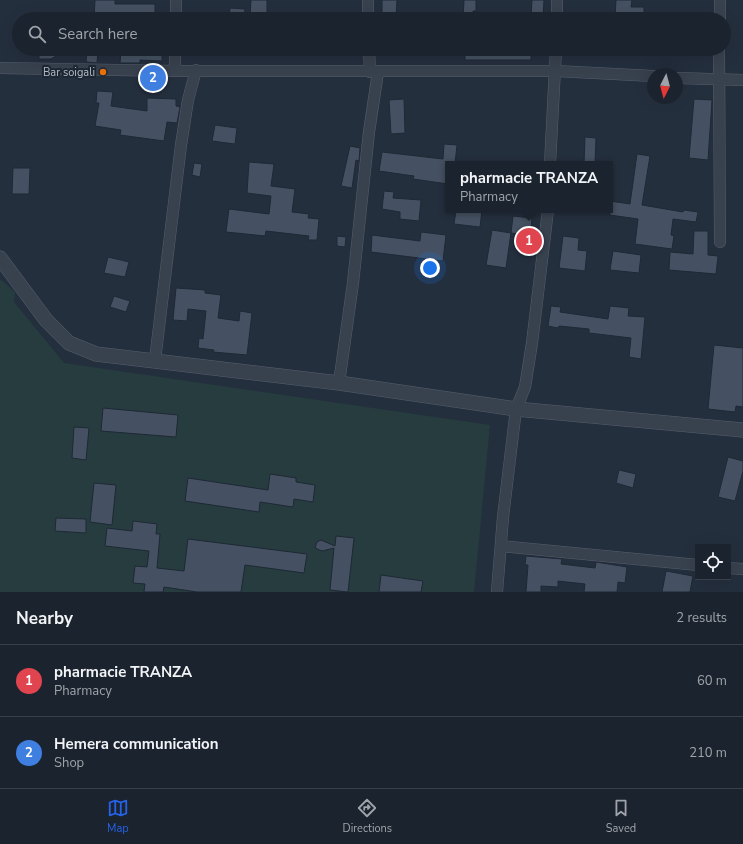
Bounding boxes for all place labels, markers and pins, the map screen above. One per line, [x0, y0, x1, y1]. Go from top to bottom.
pin: 2 [140, 63, 166, 93]
place label: Bar soigali [43, 65, 95, 80]
marker: Bar soigali [98, 67, 108, 77]
pin: 1 [516, 226, 542, 256]

